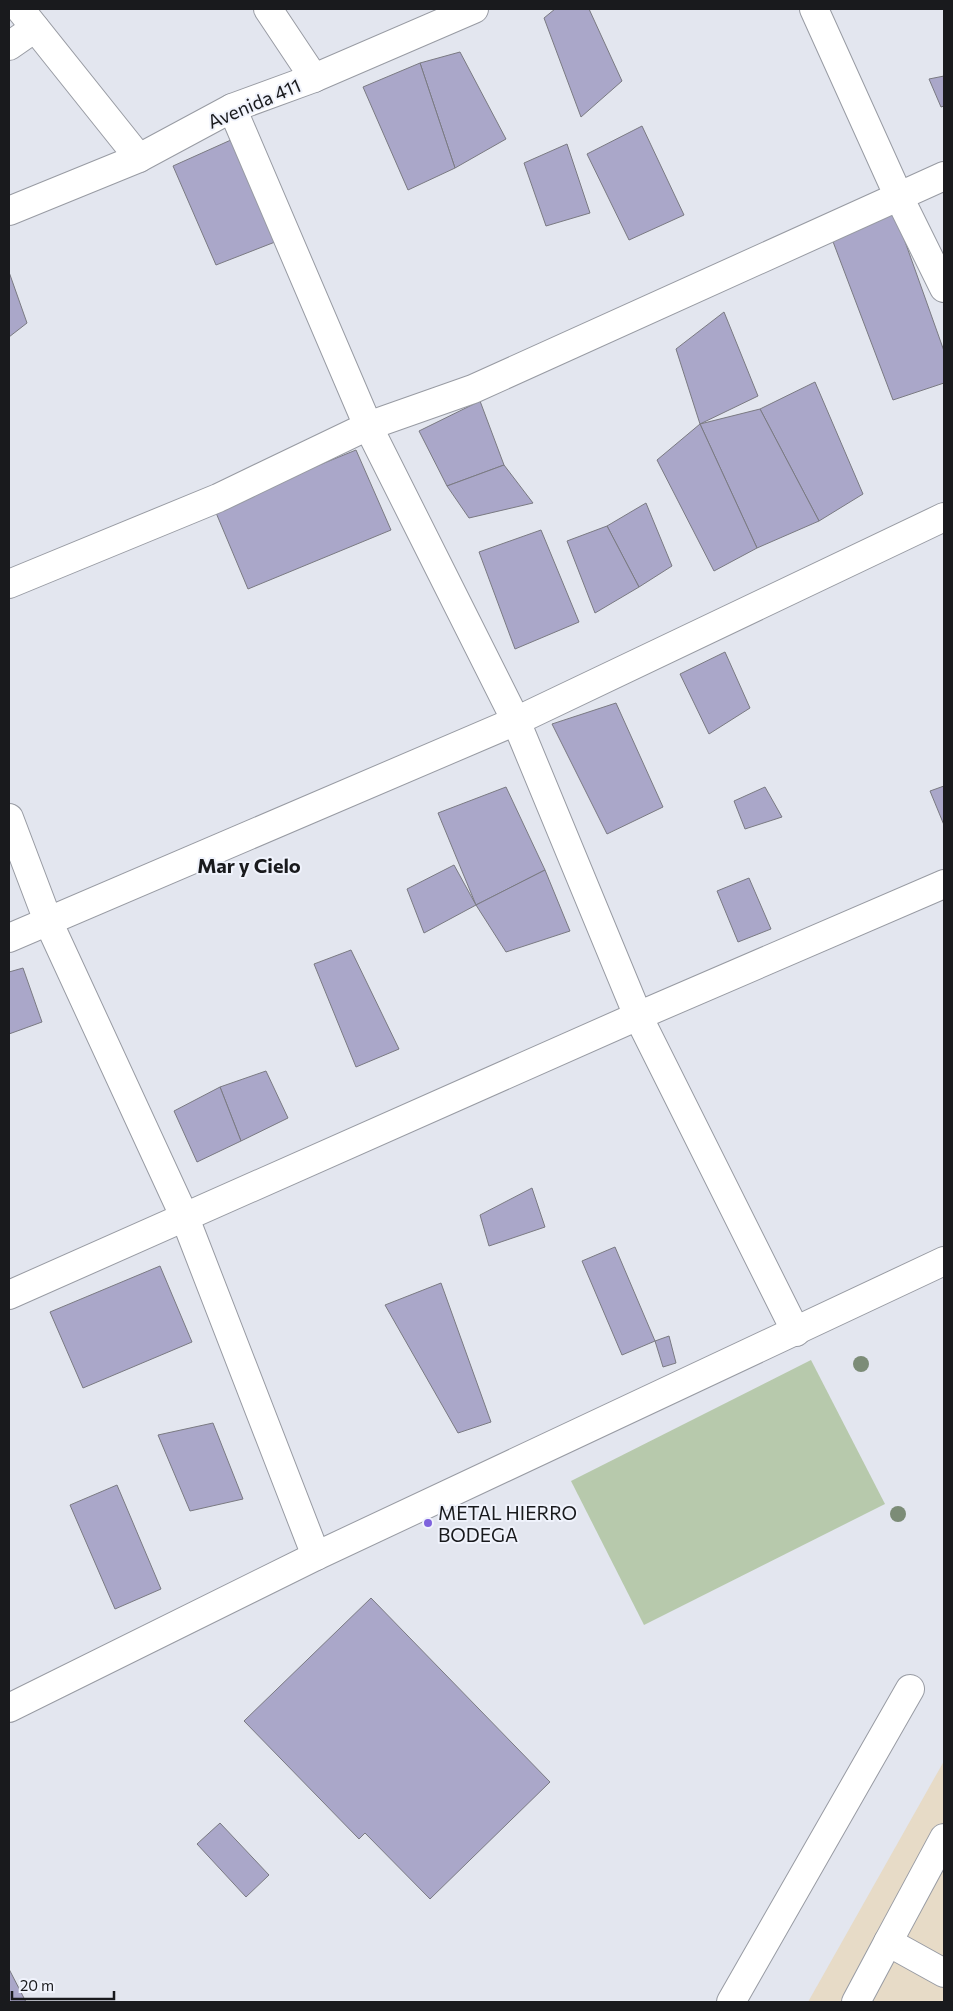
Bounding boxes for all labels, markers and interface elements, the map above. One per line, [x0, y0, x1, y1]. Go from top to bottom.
street label: Avenida 411 [204, 73, 304, 133]
district label: Mar y Cielo [197, 853, 301, 877]
place label: METAL HIERRO BODEGA [438, 1501, 577, 1546]
marker: METAL HIERRO BODEGA [422, 1517, 434, 1529]
scale bar [12, 1968, 115, 2000]
text: 20 m [20, 1976, 54, 1994]

